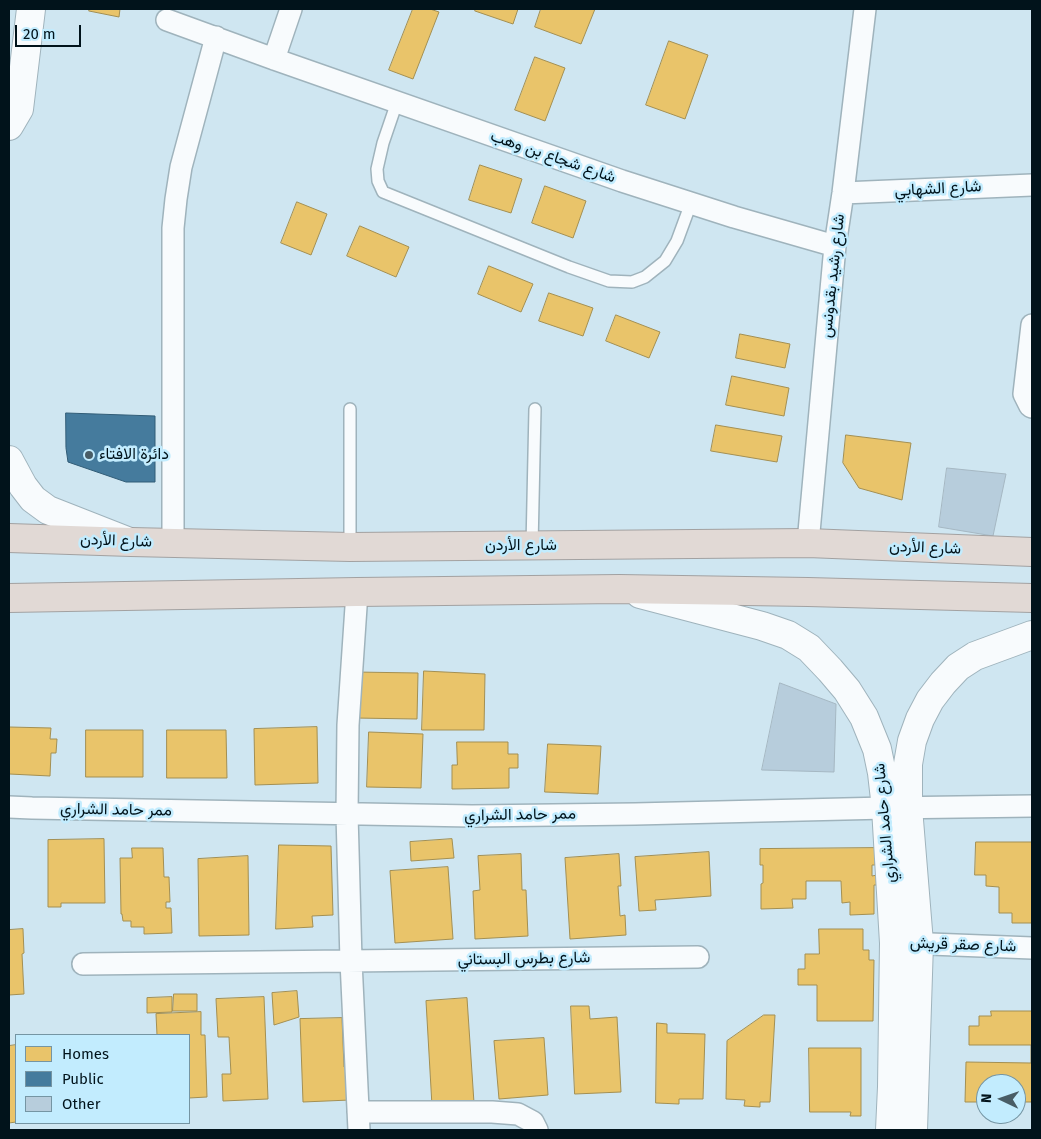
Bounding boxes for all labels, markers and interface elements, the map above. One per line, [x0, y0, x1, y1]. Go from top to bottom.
scale bar [18, 15, 84, 47]
text: 20 m [23, 25, 56, 43]
street label: شارع شجاع بن وهب [488, 127, 618, 187]
street label: شارع الشهابي [894, 177, 982, 201]
street label: شارع رشيد بقدونس [817, 213, 849, 339]
place label: دائرة الافتاء [99, 445, 169, 465]
marker: دائرة الافتاء [83, 449, 95, 461]
street label: شارع الأردن [80, 530, 152, 552]
street label: شارع الأردن [485, 536, 557, 556]
street label: شارع الأردن [889, 537, 961, 559]
street label: شارع حامد الشراري [870, 762, 900, 884]
street label: ممر حامد الشراري [60, 799, 172, 821]
street label: ممر حامد الشراري [464, 804, 576, 826]
street label: شارع صقر قريش [909, 934, 1017, 956]
street label: شارع بطرس البستاني [458, 948, 590, 970]
legend [15, 1034, 190, 1124]
text: Homes [62, 1045, 109, 1063]
text: Public [62, 1070, 104, 1088]
north arrow [976, 1074, 1026, 1124]
text: N [978, 1093, 995, 1103]
text: Other [62, 1095, 101, 1113]

